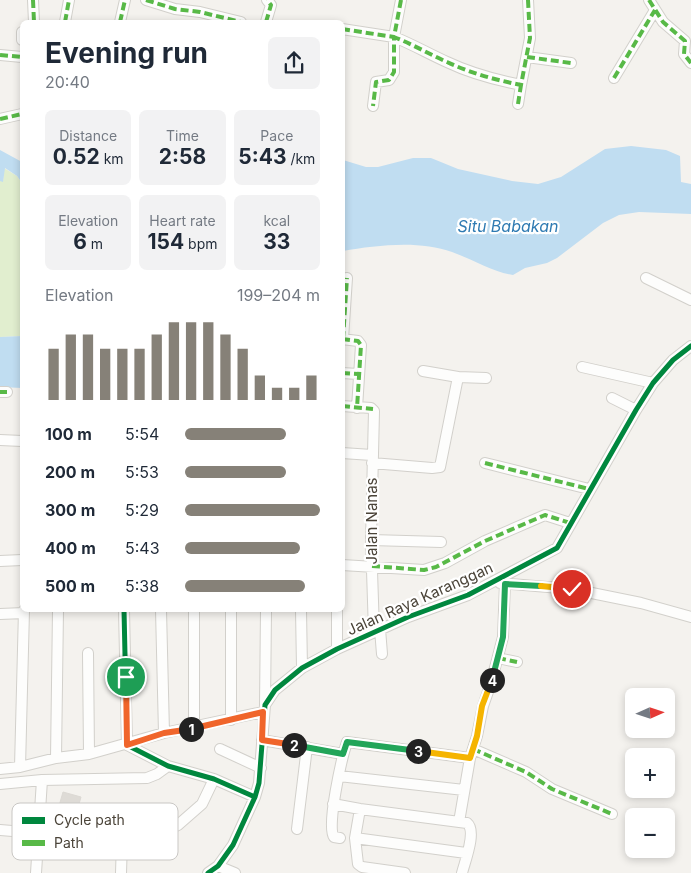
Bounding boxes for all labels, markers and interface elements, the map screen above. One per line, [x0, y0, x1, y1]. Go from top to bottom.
text: Evening run [45, 36, 208, 70]
button: share [268, 37, 320, 89]
text: 20:40 [45, 72, 90, 92]
text: Distance [59, 127, 117, 144]
text: Time [166, 127, 199, 144]
text: Pace [260, 127, 293, 144]
text: 0.52 [53, 144, 100, 169]
text: 2:58 [159, 144, 206, 169]
text: 5:43 [238, 144, 286, 169]
text: km [100, 150, 124, 167]
text: /km [286, 150, 315, 167]
text: Elevation [58, 212, 118, 229]
text: Heart rate [149, 212, 216, 229]
text: kcal [263, 212, 290, 229]
water label: Situ Babakan [458, 216, 558, 236]
text: 6 [73, 229, 87, 254]
text: 154 [147, 229, 184, 254]
text: 33 [263, 229, 290, 254]
text: m [87, 235, 103, 252]
text: bpm [184, 235, 218, 252]
text: Elevation [45, 285, 114, 305]
text: 199–204 m [237, 285, 320, 305]
text: 100 m [45, 424, 92, 444]
text: 5:54 [125, 424, 159, 444]
text: 200 m [45, 462, 95, 482]
text: 5:53 [125, 462, 159, 482]
street label: Jalan Nanas [362, 477, 381, 565]
text: 300 m [45, 500, 95, 520]
text: 5:29 [125, 500, 159, 520]
text: 400 m [45, 538, 96, 558]
text: 5:43 [125, 538, 160, 558]
street label: Jalan Raya Karanggan [344, 558, 496, 639]
pin [551, 568, 593, 610]
icon: check [558, 575, 586, 603]
text: 500 m [45, 576, 95, 596]
text: 5:38 [125, 576, 159, 596]
pin [105, 656, 147, 698]
icon: arrive [112, 663, 140, 691]
pin: 4 [480, 668, 504, 692]
text: 4 [488, 672, 497, 689]
north arrow [625, 688, 675, 738]
map controls [625, 688, 675, 858]
pin: 1 [178, 716, 204, 742]
text: 1 [188, 721, 195, 738]
pin: 2 [282, 732, 306, 758]
text: 2 [290, 737, 299, 754]
pin: 3 [406, 738, 430, 764]
text: 3 [414, 743, 423, 760]
button: + [625, 748, 675, 798]
legend [12, 803, 178, 860]
button: − [625, 808, 675, 858]
text: Cycle path [54, 811, 125, 828]
text: Path [54, 834, 84, 851]

